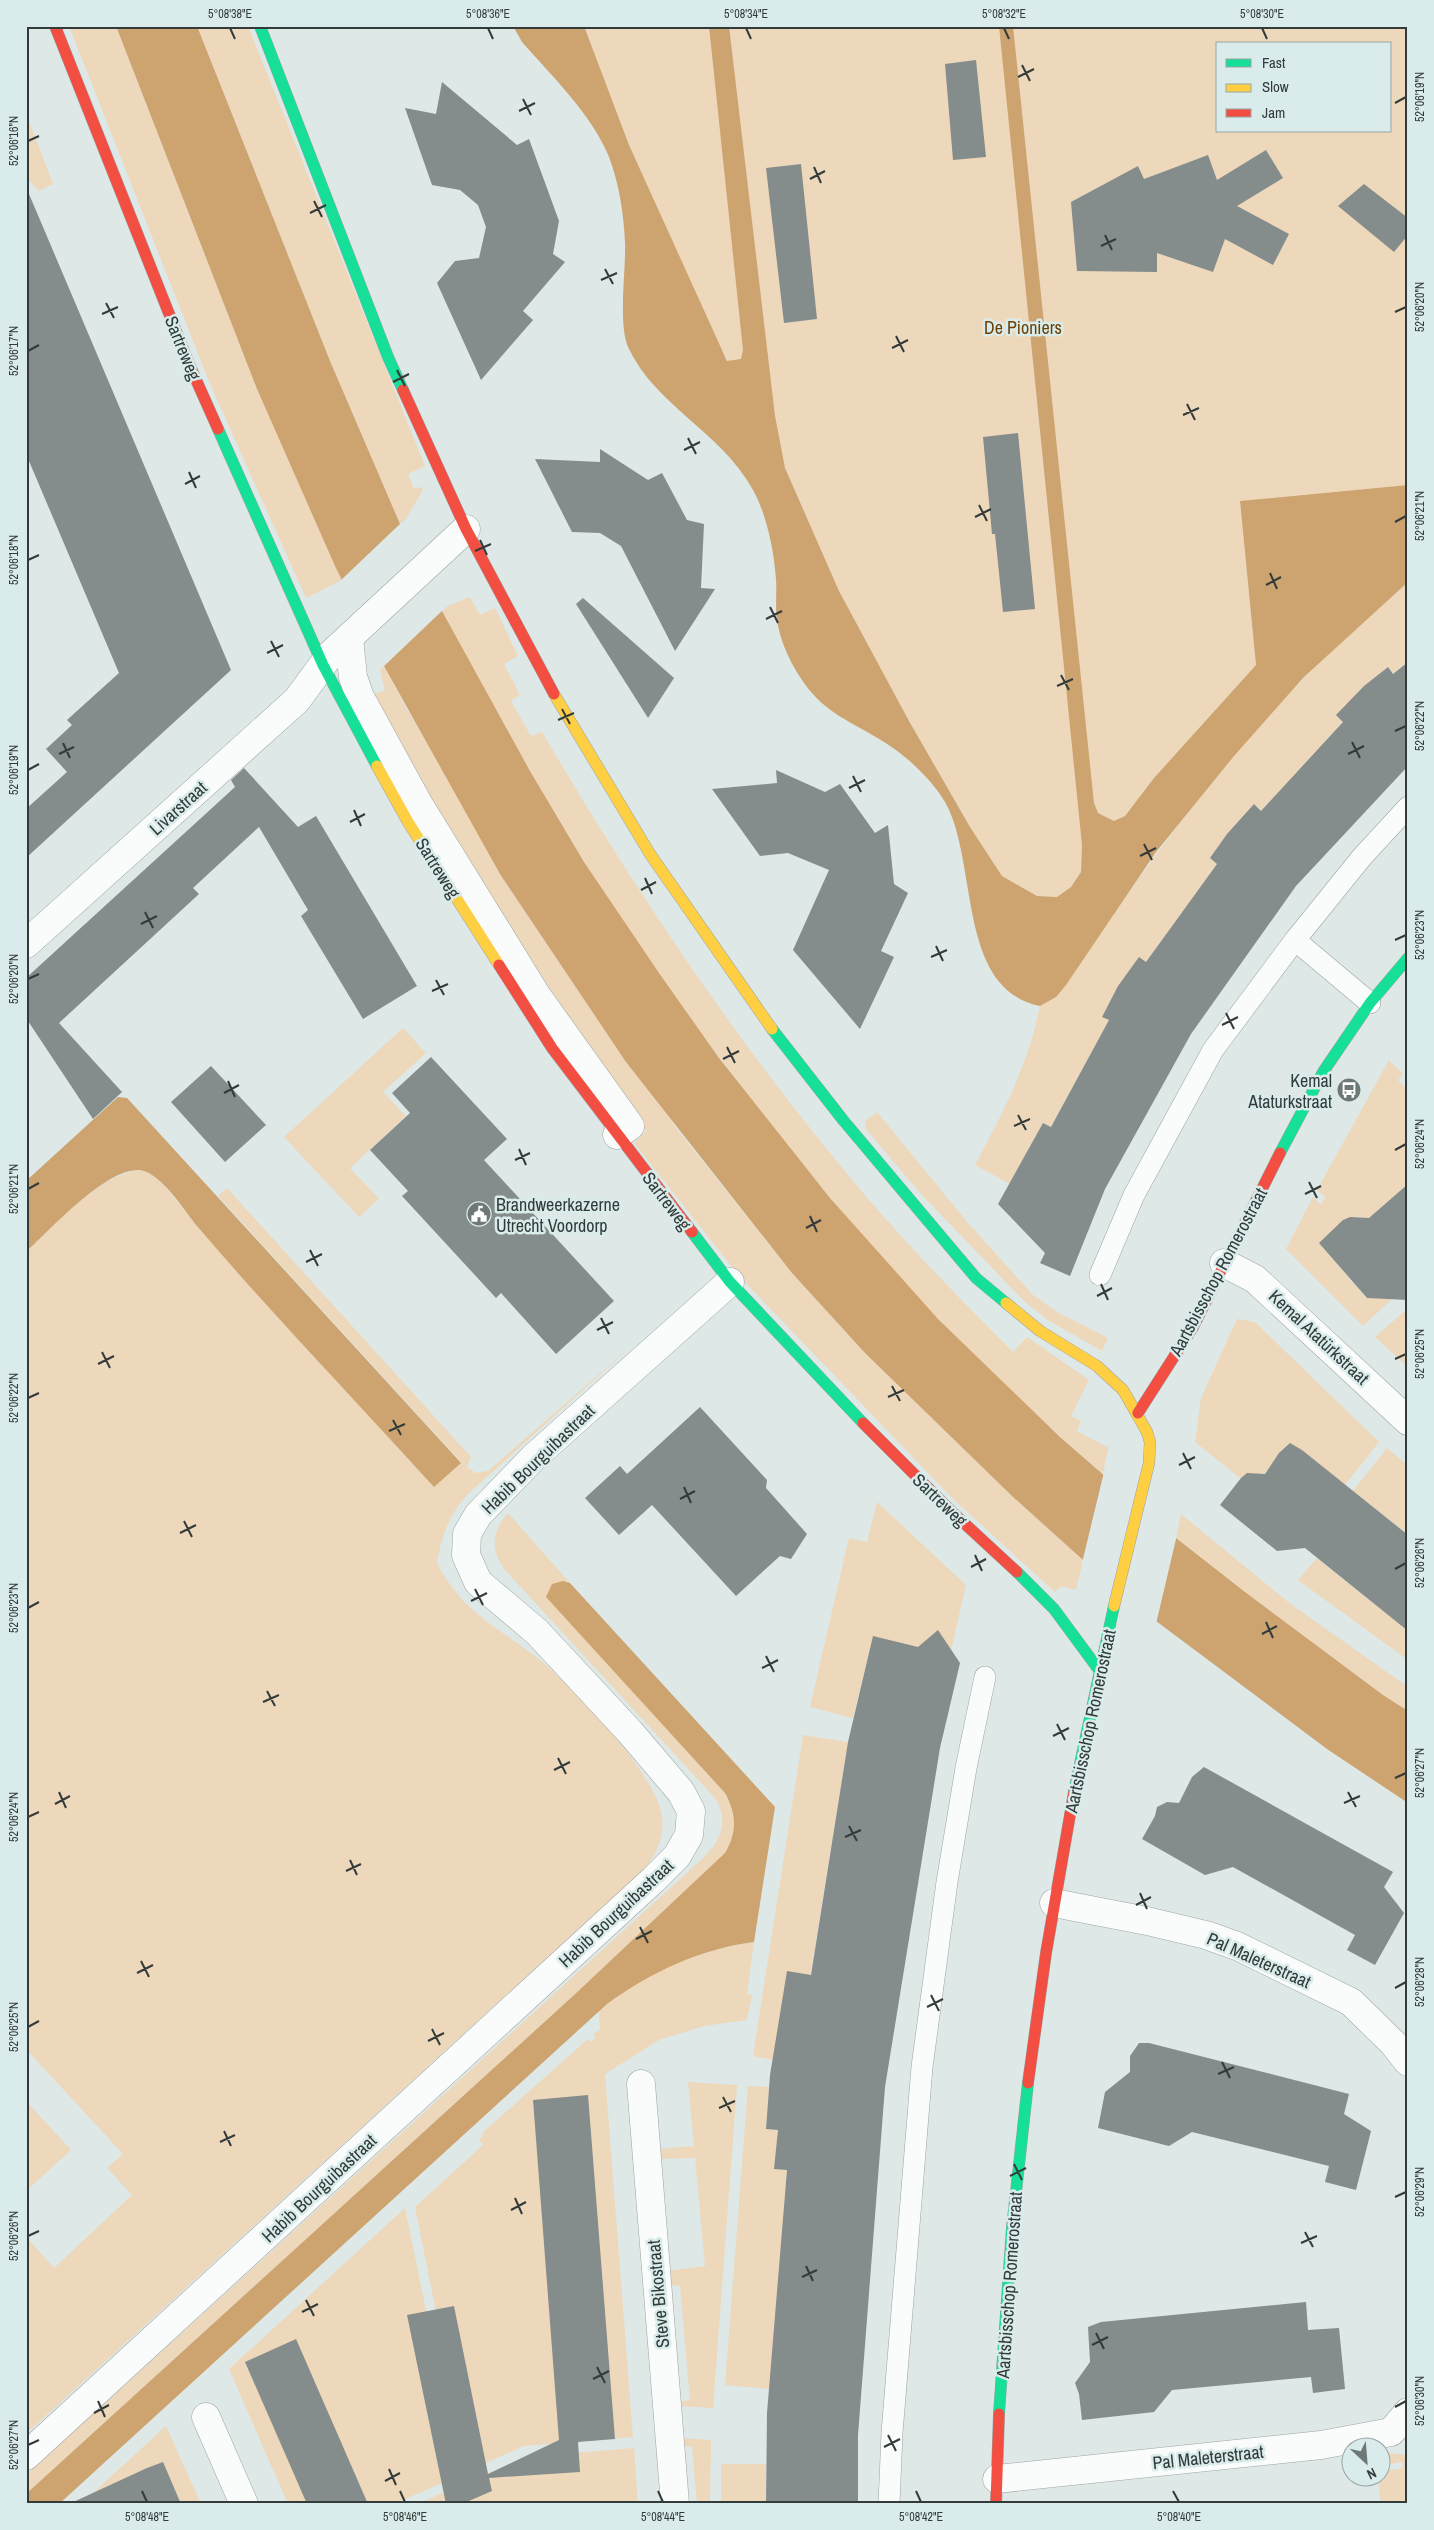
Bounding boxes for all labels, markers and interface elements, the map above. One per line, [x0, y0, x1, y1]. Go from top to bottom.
text: 5°08'38"E [208, 6, 252, 22]
text: 5°08'36"E [466, 6, 510, 22]
text: 5°08'34"E [724, 6, 768, 22]
text: 5°08'32"E [982, 6, 1026, 22]
text: 5°08'30"E [1240, 6, 1284, 22]
legend [1216, 42, 1392, 132]
text: Fast [1262, 52, 1286, 73]
text: 52°06'19"N [1412, 72, 1428, 122]
text: Slow [1262, 76, 1289, 97]
text: Jam [1262, 102, 1285, 123]
text: 52°06'16"N [6, 116, 22, 166]
text: 52°06'20"N [1412, 282, 1428, 332]
street label: Sartreweg [159, 312, 207, 385]
park label: De Pioniers [984, 315, 1062, 340]
text: 52°06'17"N [6, 326, 22, 376]
text: 52°06'21"N [1412, 491, 1428, 541]
text: 52°06'18"N [6, 535, 22, 585]
text: 52°06'22"N [1412, 701, 1428, 751]
text: 52°06'19"N [6, 745, 22, 795]
street label: Livarstraat [144, 775, 212, 841]
street label: Sartreweg [410, 833, 467, 904]
text: 52°06'23"N [1412, 910, 1428, 960]
text: 52°06'20"N [6, 954, 22, 1004]
place label: Kemal Ataturkstraat [1247, 1068, 1332, 1114]
bus stop icon: Kemal Ataturkstraat [1336, 1077, 1362, 1103]
text: 52°06'24"N [1412, 1119, 1428, 1169]
text: 52°06'21"N [6, 1164, 22, 1214]
street label: Sartreweg [637, 1167, 698, 1236]
street label: Aartsbisschop Romerostraat [1163, 1184, 1273, 1361]
place label: Brandweerkazerne Utrecht Voordorp [496, 1192, 620, 1238]
public building icon: Brandweerkazerne Utrecht Voordorp [466, 1201, 492, 1227]
street label: Kemal Atatürkstraat [1263, 1284, 1375, 1390]
text: 52°06'25"N [1412, 1329, 1428, 1379]
text: 52°06'22"N [6, 1373, 22, 1423]
street label: Habib Bourguibastraat [476, 1398, 600, 1520]
street label: Sartreweg [907, 1468, 973, 1533]
text: 52°06'26"N [1412, 1538, 1428, 1588]
text: 52°06'23"N [6, 1583, 22, 1633]
street label: Aartsbisschop Romerostraat [1058, 1627, 1122, 1816]
text: 52°06'27"N [1412, 1748, 1428, 1798]
text: 52°06'24"N [6, 1792, 22, 1842]
street label: Habib Bourguibastraat [553, 1853, 679, 1973]
street label: Pal Maleterstraat [1203, 1926, 1315, 1994]
text: 52°06'28"N [1412, 1957, 1428, 2007]
text: 52°06'25"N [6, 2002, 22, 2052]
street label: Habib Bourguibastraat [256, 2128, 382, 2248]
text: 52°06'29"N [1412, 2167, 1428, 2217]
street label: Aartsbisschop Romerostraat [990, 2191, 1028, 2380]
text: 52°06'26"N [6, 2211, 22, 2261]
street label: Steve Bikostraat [641, 2239, 675, 2349]
text: 52°06'30"N [1412, 2376, 1428, 2426]
text: 52°06'27"N [6, 2420, 22, 2470]
north arrow [1342, 2438, 1392, 2488]
street label: Pal Maleterstraat [1151, 2439, 1265, 2475]
text: N [1364, 2464, 1379, 2484]
text: 5°08'48"E [125, 2509, 169, 2525]
text: 5°08'46"E [383, 2509, 427, 2525]
text: 5°08'44"E [641, 2509, 685, 2525]
text: 5°08'42"E [899, 2509, 943, 2525]
text: 5°08'40"E [1157, 2509, 1201, 2525]

